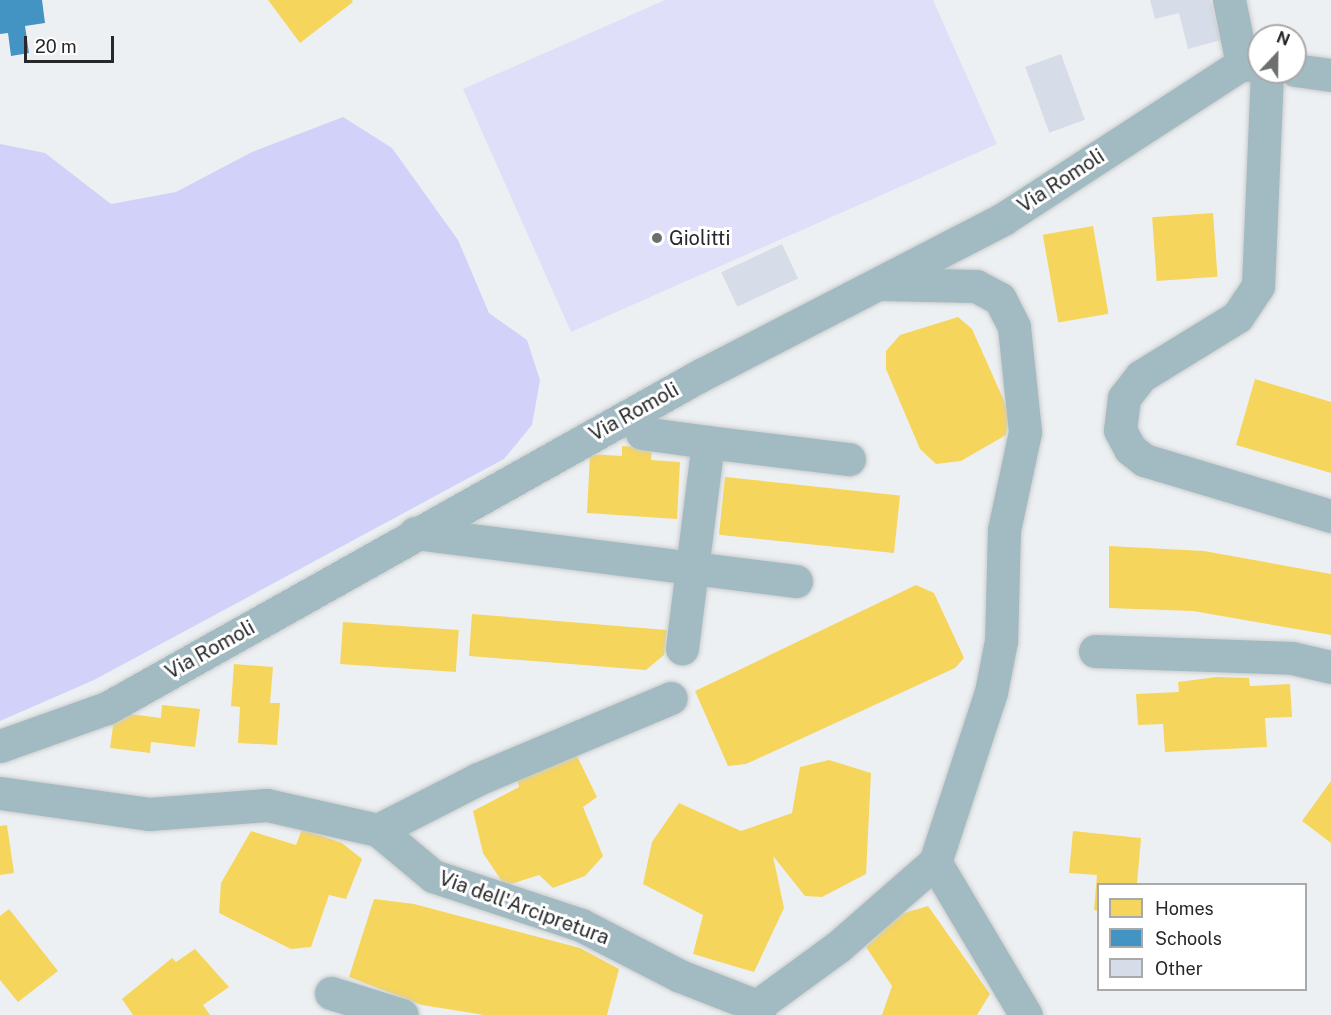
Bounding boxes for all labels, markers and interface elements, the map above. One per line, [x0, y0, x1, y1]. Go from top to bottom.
scale bar [27, 24, 117, 62]
north arrow [1247, 24, 1307, 84]
text: N [1274, 28, 1293, 50]
text: 20 m [35, 36, 77, 57]
street label: Via Romoli [1013, 144, 1109, 218]
place label: Giolitti [669, 226, 730, 250]
marker: Giolitti [650, 231, 664, 245]
street label: Via Romoli [585, 378, 683, 446]
street label: Via Romoli [161, 616, 259, 684]
street label: Via dell'Arcipretura [436, 866, 612, 950]
legend [1097, 883, 1307, 991]
text: Homes [1155, 898, 1214, 919]
text: Schools [1155, 928, 1222, 949]
text: Other [1155, 958, 1203, 979]

